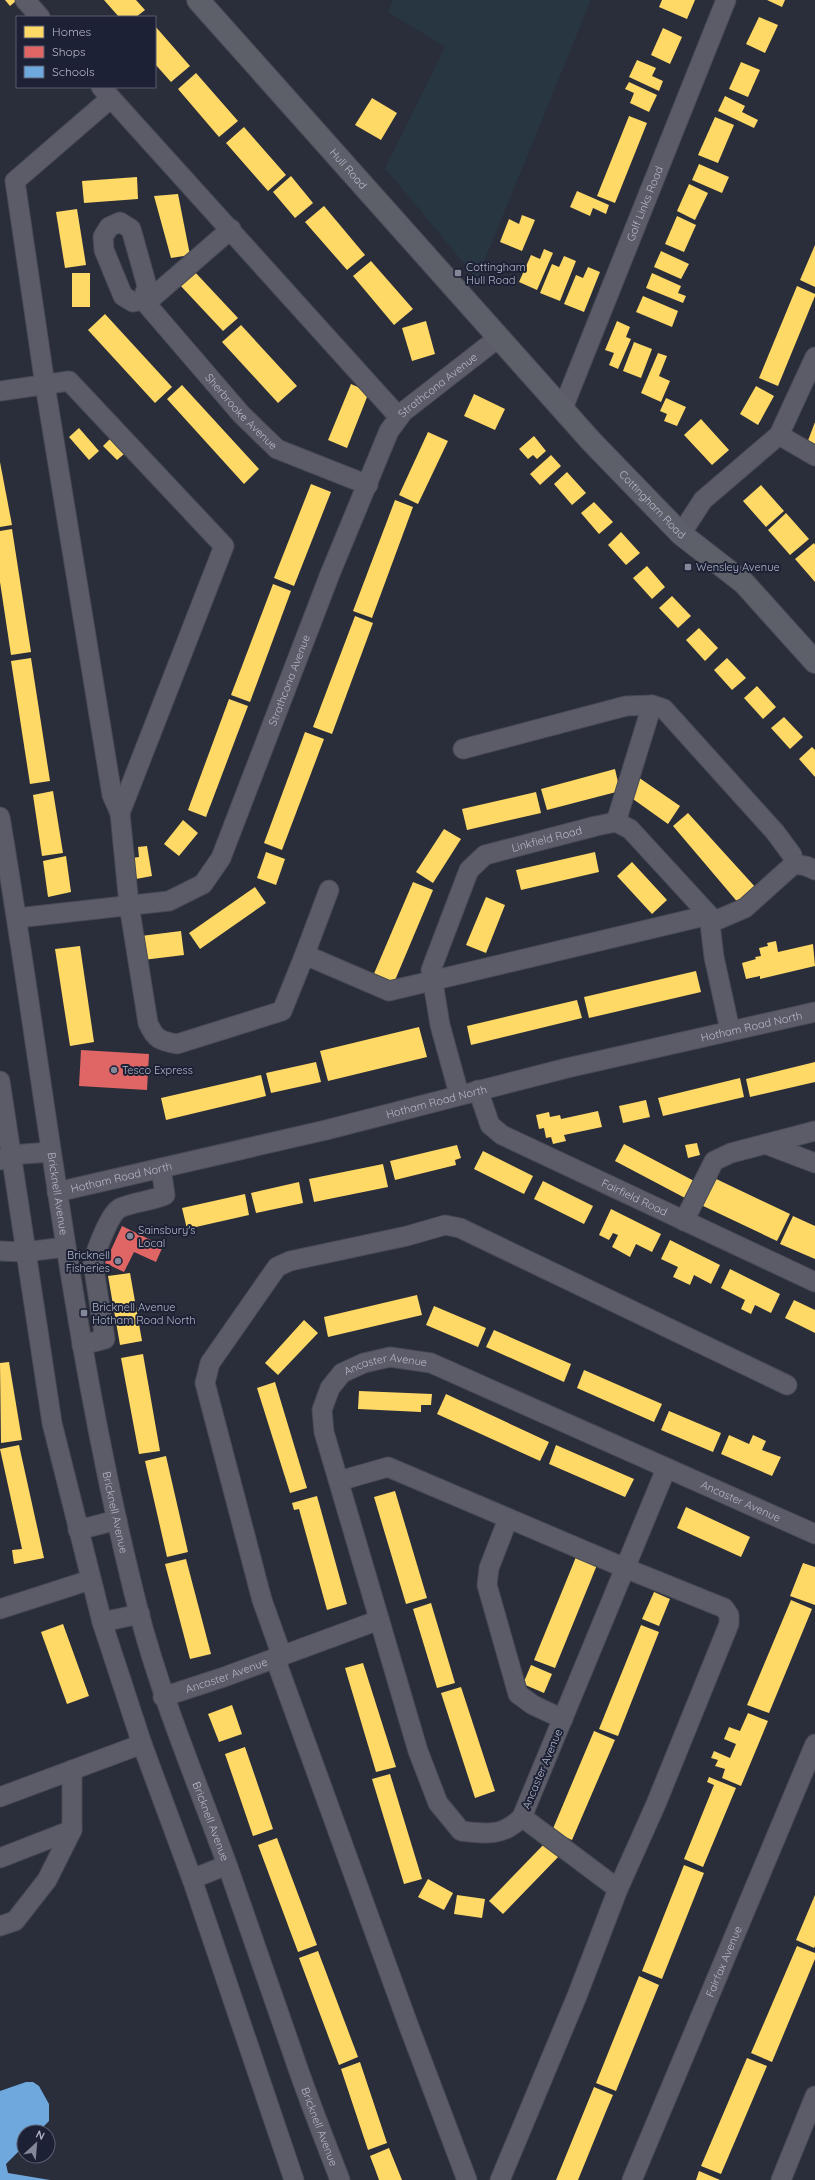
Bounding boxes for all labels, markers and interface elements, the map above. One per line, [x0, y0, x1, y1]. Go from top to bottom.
legend [16, 16, 156, 88]
text: Homes [52, 24, 92, 39]
text: Shops [52, 44, 86, 59]
text: Schools [52, 64, 95, 79]
street label: Hull Road [327, 146, 370, 192]
street label: Golf Links Road [623, 164, 666, 243]
place label: Cottingham Hull Road [466, 260, 526, 287]
marker: Cottingham Hull Road [453, 268, 463, 278]
street label: Strathcona Avenue [395, 350, 480, 420]
street label: Sherbrooke Avenue [202, 371, 280, 453]
street label: Cottingham Road [616, 467, 688, 542]
place label: Wensley Avenue [696, 560, 780, 574]
marker: Wensley Avenue [683, 562, 693, 572]
street label: Strathcona Avenue [265, 633, 313, 728]
street label: Linkfield Road [510, 823, 584, 855]
street label: Hotham Road North [699, 1008, 803, 1045]
place label: Tesco Express [122, 1063, 193, 1077]
marker: Tesco Express [109, 1065, 119, 1075]
street label: Hotham Road North [384, 1082, 488, 1121]
street label: Bricknell Avenue [44, 1151, 71, 1236]
street label: Hotham Road North [69, 1159, 173, 1196]
street label: Fairfield Road [599, 1176, 670, 1219]
place label: Sainsbury's Local [138, 1223, 195, 1250]
marker: Sainsbury's Local [125, 1231, 135, 1241]
place label: Bricknell Fisheries [66, 1248, 110, 1275]
marker: Bricknell Fisheries [113, 1256, 123, 1266]
place label: Bricknell Avenue Hotham Road North [92, 1300, 195, 1327]
marker: Bricknell Avenue Hotham Road North [79, 1308, 89, 1318]
street label: Ancaster Avenue [341, 1350, 428, 1378]
street label: Bricknell Avenue [100, 1470, 131, 1555]
street label: Ancaster Avenue [699, 1477, 783, 1525]
street label: Ancaster Avenue [184, 1655, 269, 1696]
street label: Ancaster Avenue [519, 1727, 565, 1811]
street label: Bricknell Avenue [190, 1780, 232, 1863]
street label: Fairfax Avenue [703, 1924, 745, 1999]
street label: Bricknell Avenue [298, 2085, 341, 2168]
north arrow [16, 2124, 56, 2164]
text: N [34, 2127, 47, 2143]

